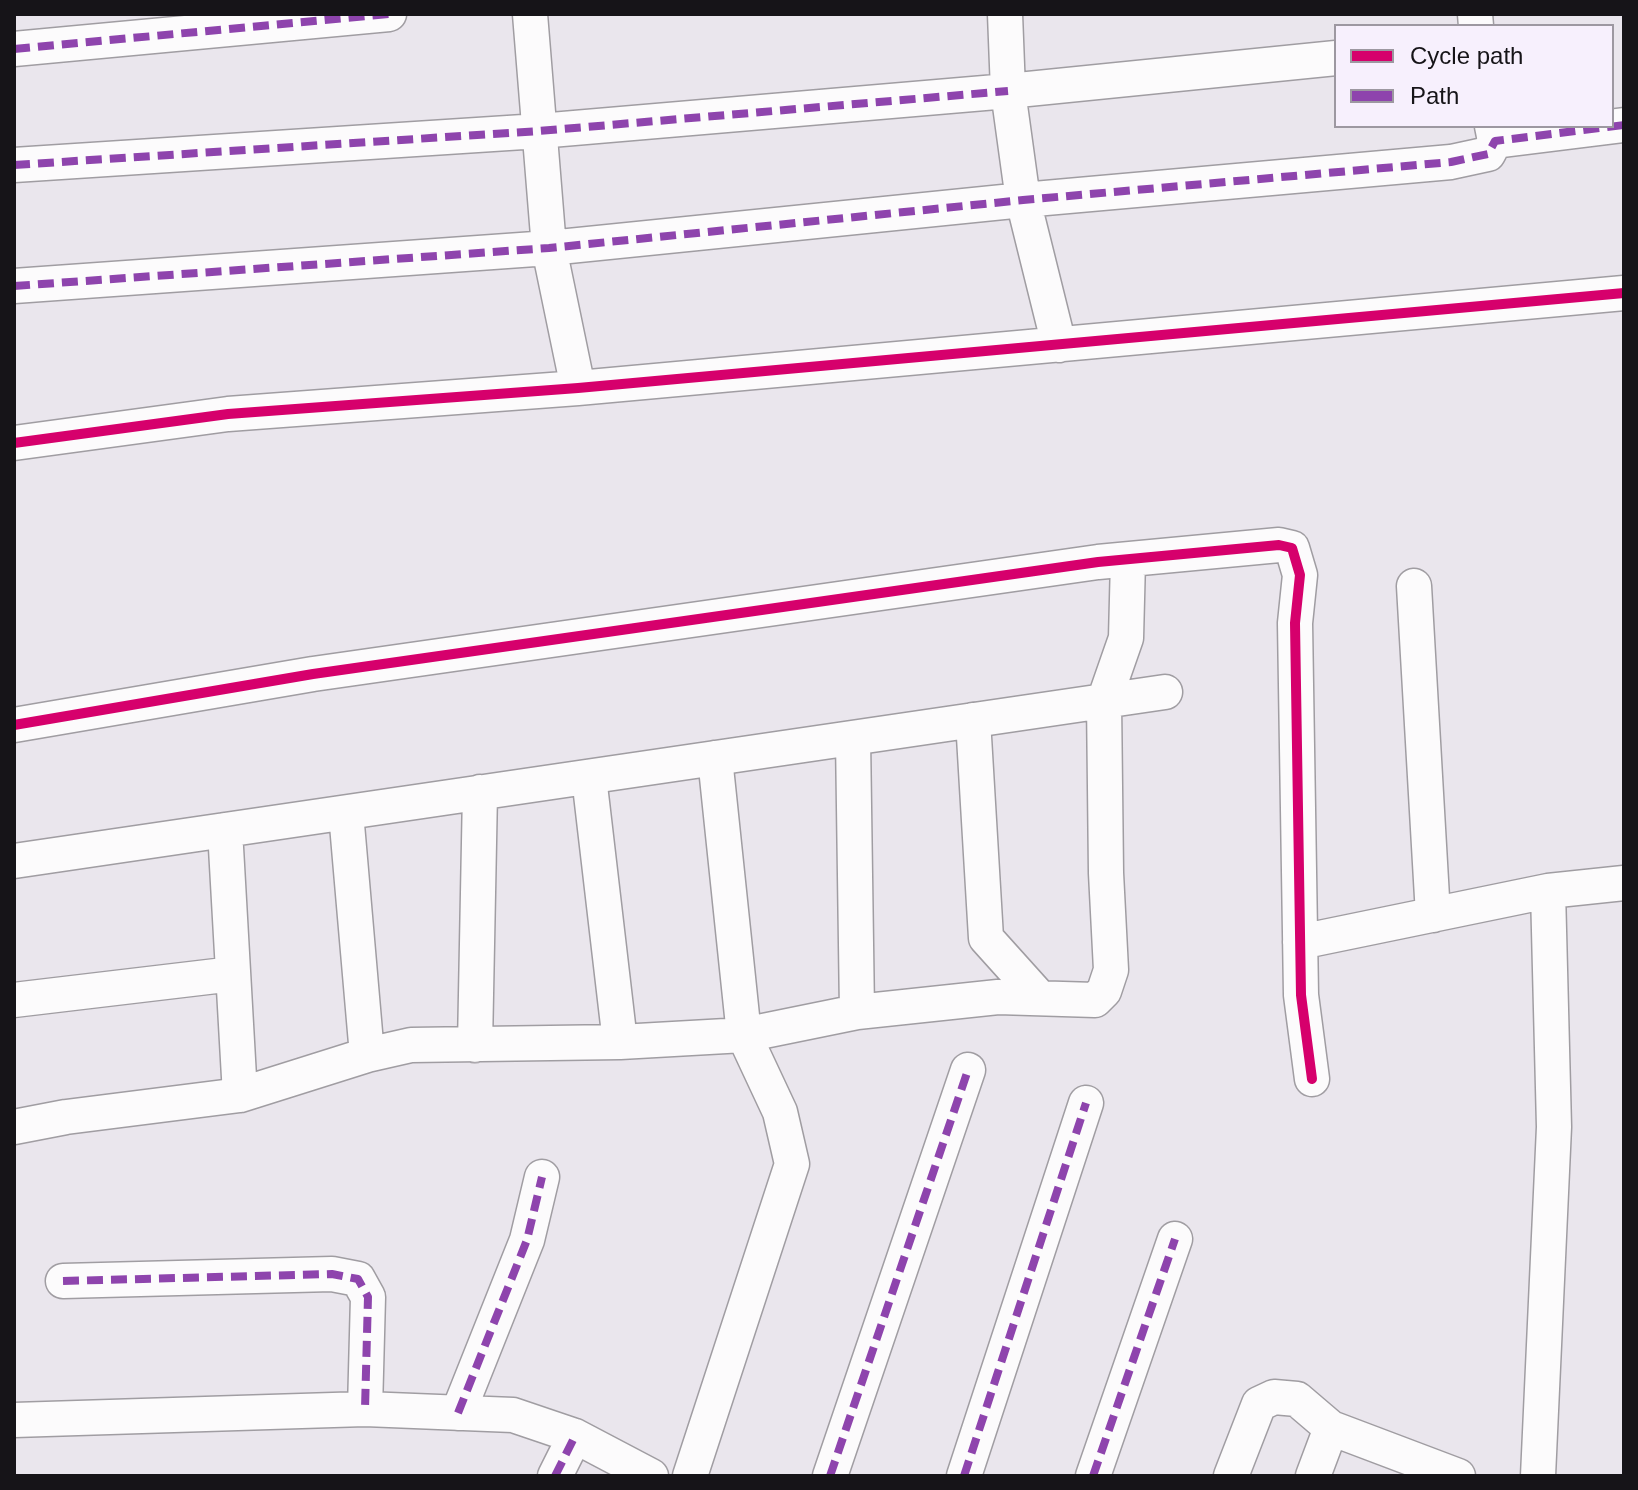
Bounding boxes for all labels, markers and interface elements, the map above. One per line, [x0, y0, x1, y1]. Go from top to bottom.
legend [1334, 24, 1614, 128]
text: Cycle path [1410, 42, 1523, 69]
text: Path [1410, 82, 1459, 109]

